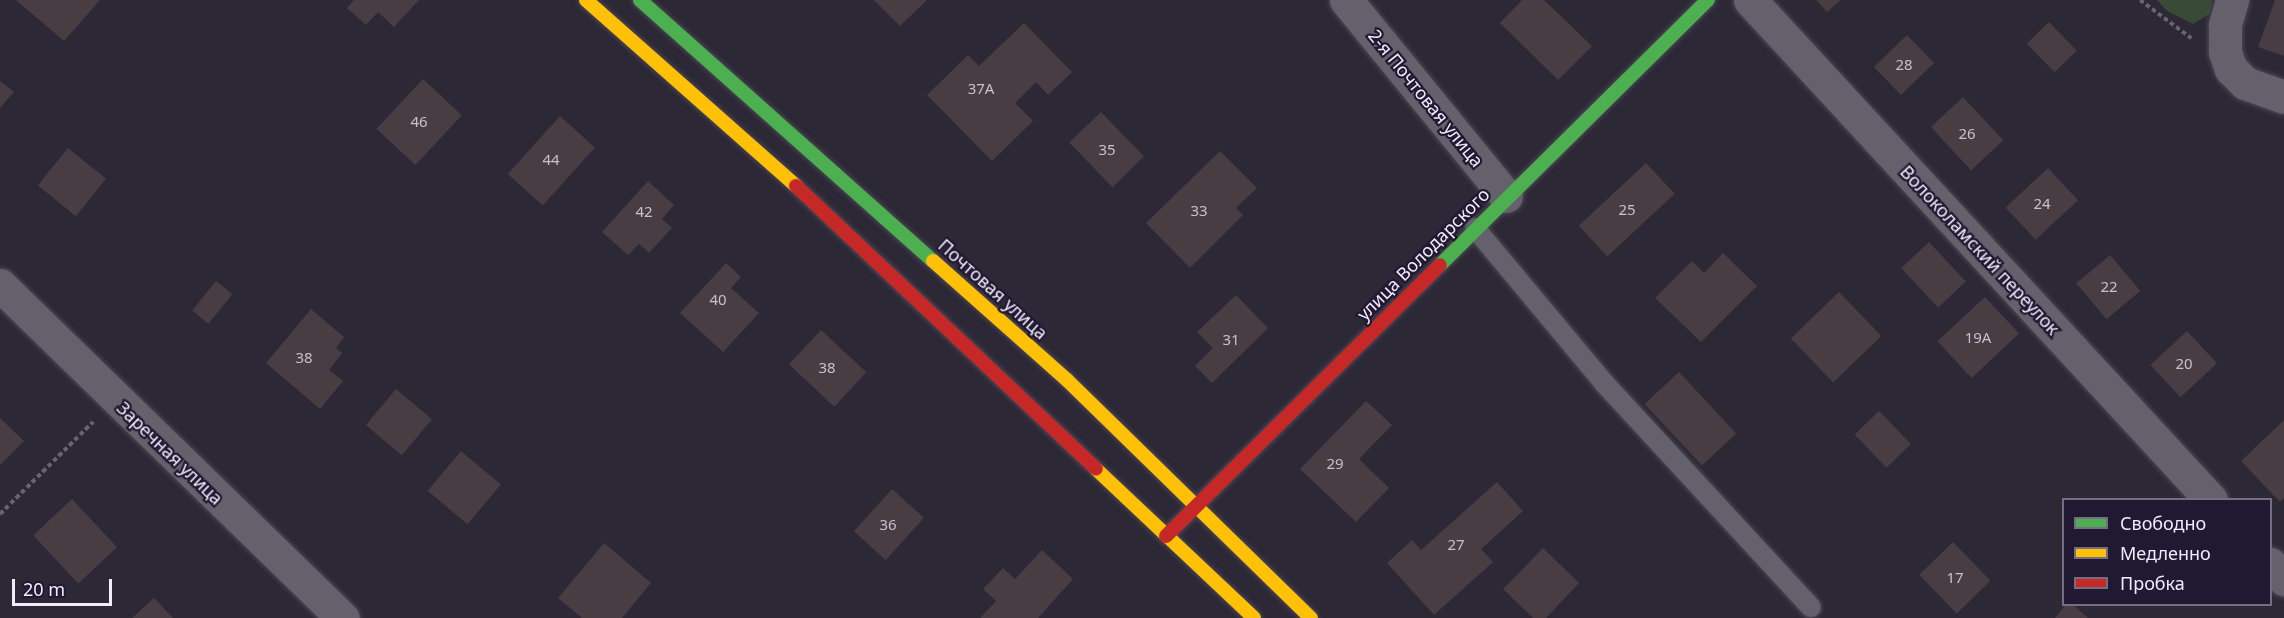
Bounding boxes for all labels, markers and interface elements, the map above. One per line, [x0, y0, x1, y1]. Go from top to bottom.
street label: 2-я Почтовая улица [1364, 25, 1488, 171]
house number: 28 [1895, 56, 1913, 74]
house number: 37А [968, 80, 994, 98]
house number: 46 [410, 113, 428, 131]
house number: 26 [1958, 125, 1976, 143]
house number: 35 [1098, 141, 1116, 159]
house number: 44 [542, 151, 560, 169]
street label: Волоколамский переулок [1896, 161, 2064, 339]
street label: улица Володарского [1352, 183, 1494, 325]
house number: 24 [2033, 195, 2051, 213]
house number: 25 [1618, 201, 1636, 219]
house number: 33 [1190, 202, 1208, 220]
house number: 42 [635, 203, 653, 221]
street label: Почтовая улица [934, 234, 1052, 344]
house number: 22 [2100, 278, 2118, 296]
house number: 40 [709, 291, 727, 309]
house number: 19А [1965, 329, 1991, 347]
house number: 31 [1222, 331, 1240, 349]
house number: 38 [295, 349, 313, 367]
house number: 20 [2175, 355, 2193, 373]
house number: 38 [818, 359, 836, 377]
street label: Заречная улица [113, 397, 227, 509]
house number: 29 [1326, 455, 1344, 473]
legend [2062, 498, 2272, 606]
text: Свободно [2120, 511, 2206, 535]
house number: 36 [879, 516, 897, 534]
house number: 27 [1447, 536, 1465, 554]
text: Медленно [2120, 541, 2211, 565]
scale bar [15, 567, 116, 605]
house number: 17 [1946, 569, 1964, 587]
text: Пробка [2120, 571, 2185, 595]
text: 20 m [23, 577, 65, 601]

